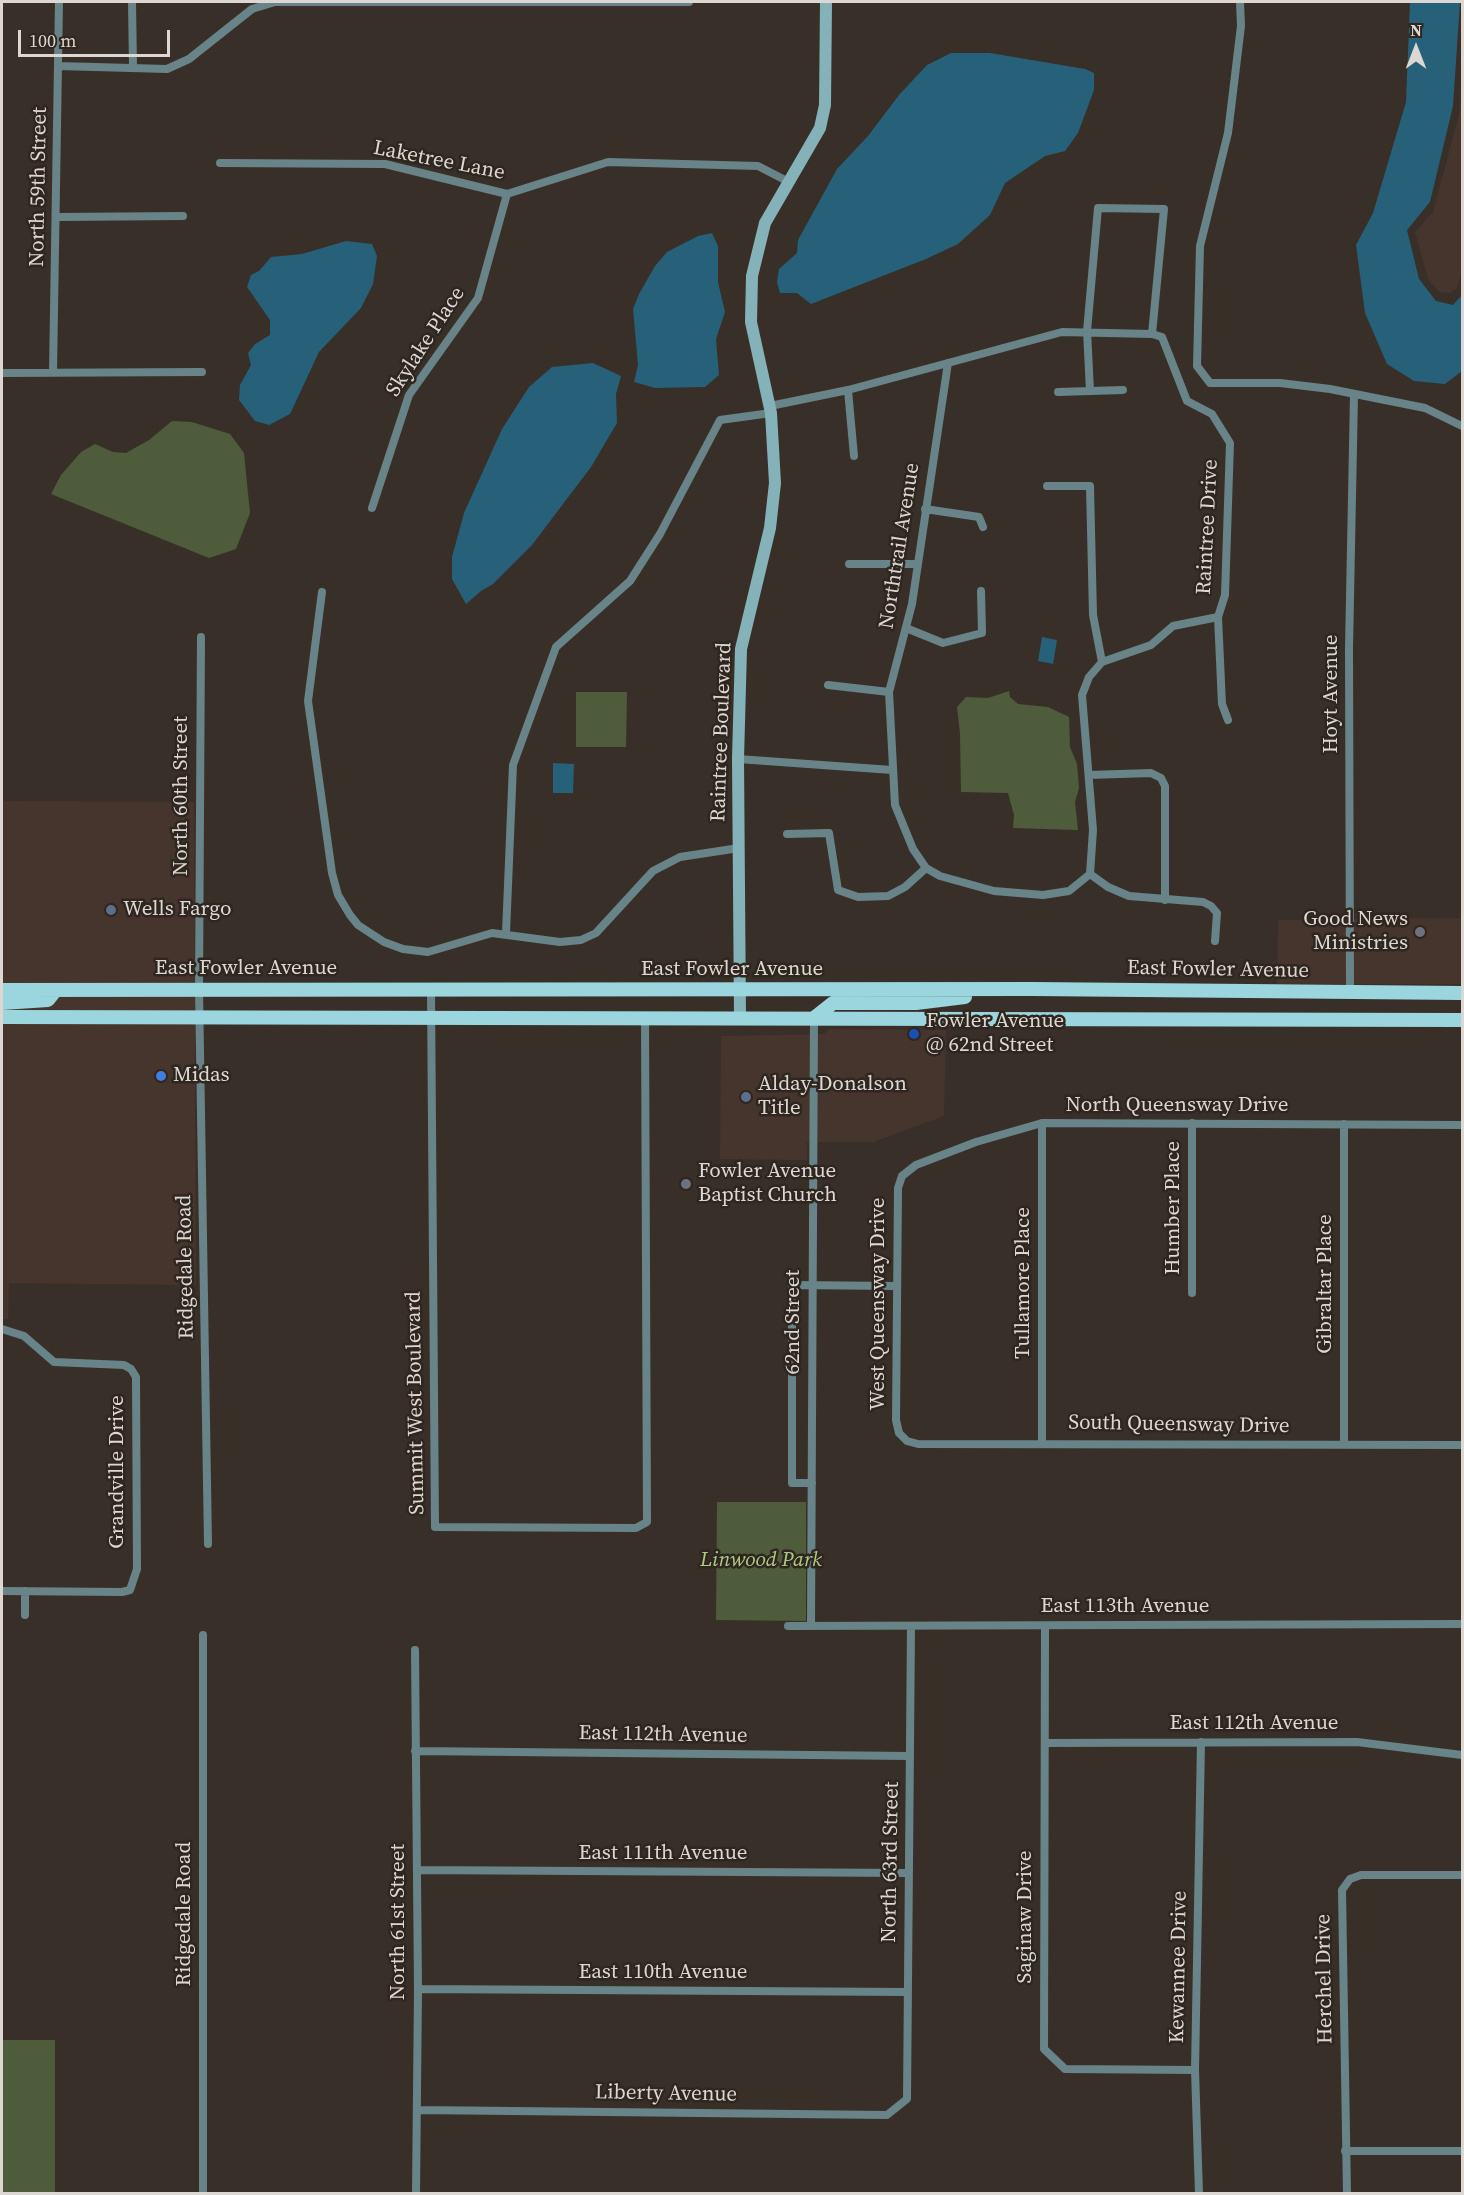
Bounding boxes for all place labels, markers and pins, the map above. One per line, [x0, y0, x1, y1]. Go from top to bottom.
place label: Wells Fargo [123, 897, 231, 923]
marker: Wells Fargo [104, 903, 118, 917]
place label: Good News Ministries [1303, 907, 1408, 957]
marker: Good News Ministries [1413, 925, 1427, 939]
place label: Fowler Avenue @ 62nd Street [926, 1009, 1064, 1059]
marker: Fowler Avenue @ 62nd Street [907, 1027, 921, 1041]
place label: Midas [173, 1063, 230, 1089]
marker: Midas [154, 1069, 168, 1083]
place label: Alday-Donalson Title [758, 1072, 907, 1122]
marker: Alday-Donalson Title [739, 1090, 753, 1104]
place label: Fowler Avenue Baptist Church [698, 1159, 837, 1209]
marker: Fowler Avenue Baptist Church [679, 1177, 693, 1191]

